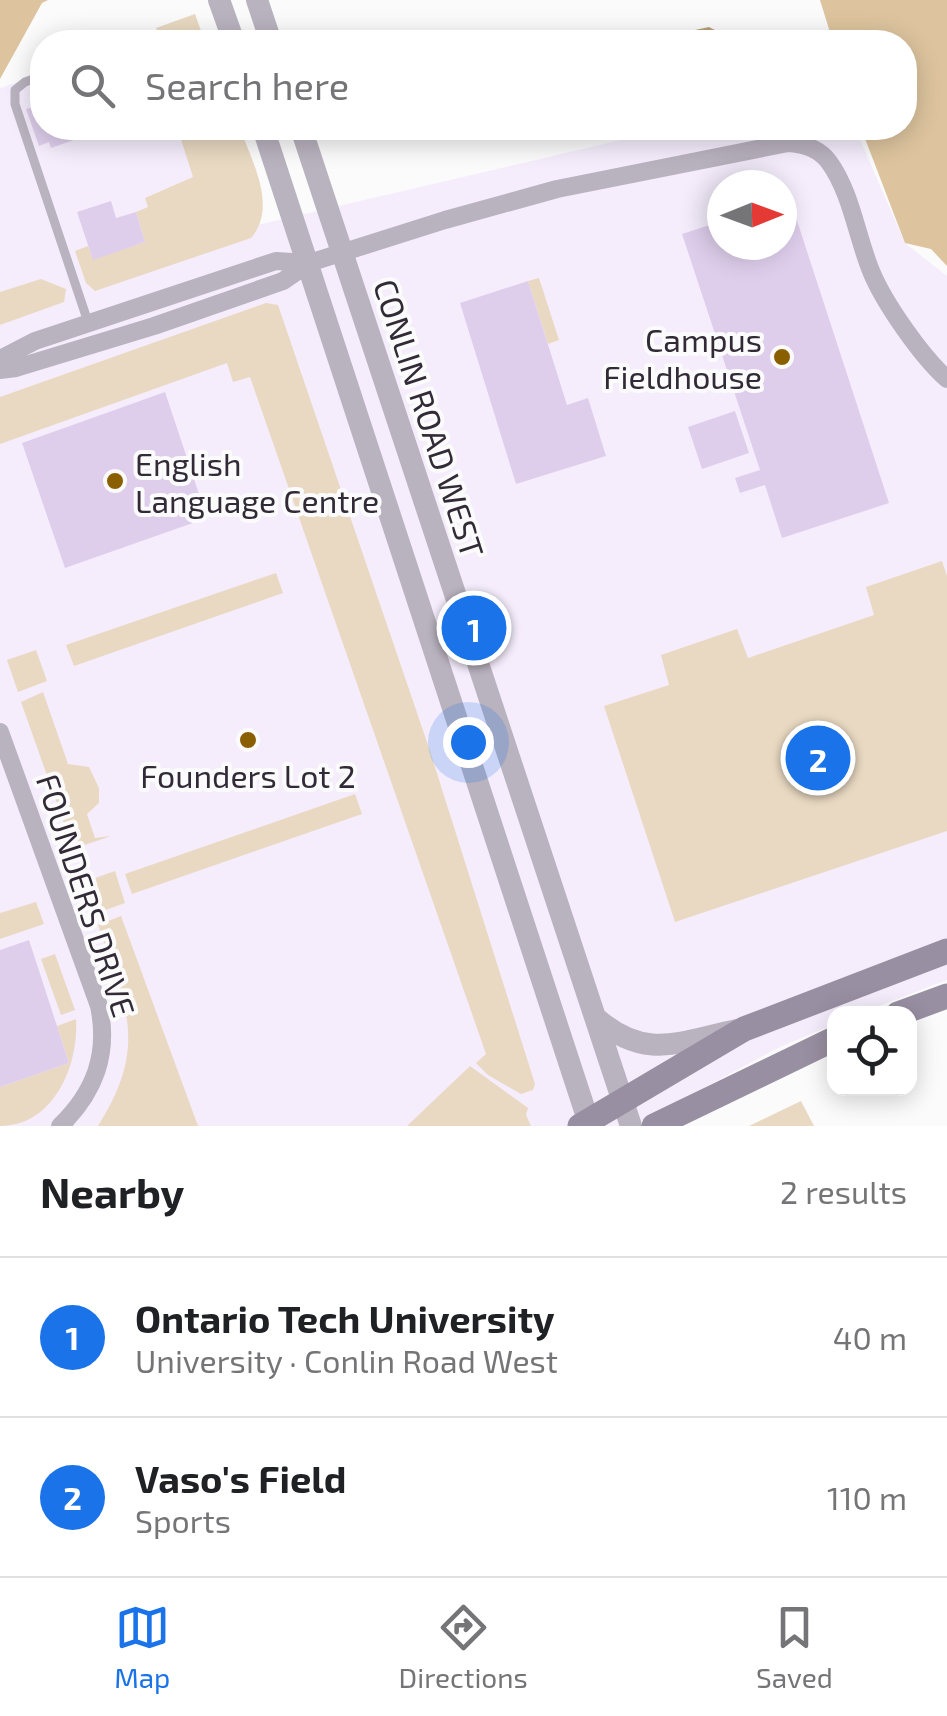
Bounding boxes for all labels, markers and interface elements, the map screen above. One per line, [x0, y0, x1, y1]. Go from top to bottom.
search box [30, 30, 917, 140]
icon: search [65, 58, 120, 113]
text: Search here [145, 62, 349, 108]
north arrow [707, 170, 797, 260]
street label: CONLIN ROAD WEST [367, 274, 493, 562]
place label: Campus Fieldhouse [603, 320, 762, 395]
marker: Campus Fieldhouse [771, 346, 793, 368]
place label: English Language Centre [135, 444, 379, 519]
marker: English Language Centre [104, 470, 126, 492]
pin: 1 [442, 590, 506, 666]
your location [443, 717, 494, 768]
pin: 2 [786, 720, 850, 796]
marker: Founders Lot 2 [237, 729, 259, 751]
place label: Founders Lot 2 [140, 756, 356, 794]
street label: FOUNDERS DRIVE [30, 769, 144, 1021]
map controls [827, 1006, 917, 1096]
button: locate [827, 1006, 917, 1096]
text: Nearby [40, 1166, 184, 1216]
text: 2 results [780, 1172, 907, 1210]
text: Ontario Tech University [135, 1295, 555, 1341]
text: 1 [66, 1318, 79, 1356]
text: 40 m [833, 1318, 907, 1356]
text: University · Conlin Road West [135, 1341, 558, 1379]
text: Vaso's Field [135, 1455, 347, 1501]
text: 2 [63, 1478, 82, 1516]
text: 110 m [827, 1478, 907, 1516]
text: Sports [135, 1501, 231, 1539]
tab: Map [114, 1600, 170, 1694]
tab: Directions [399, 1600, 528, 1694]
tab: Saved [756, 1600, 833, 1694]

